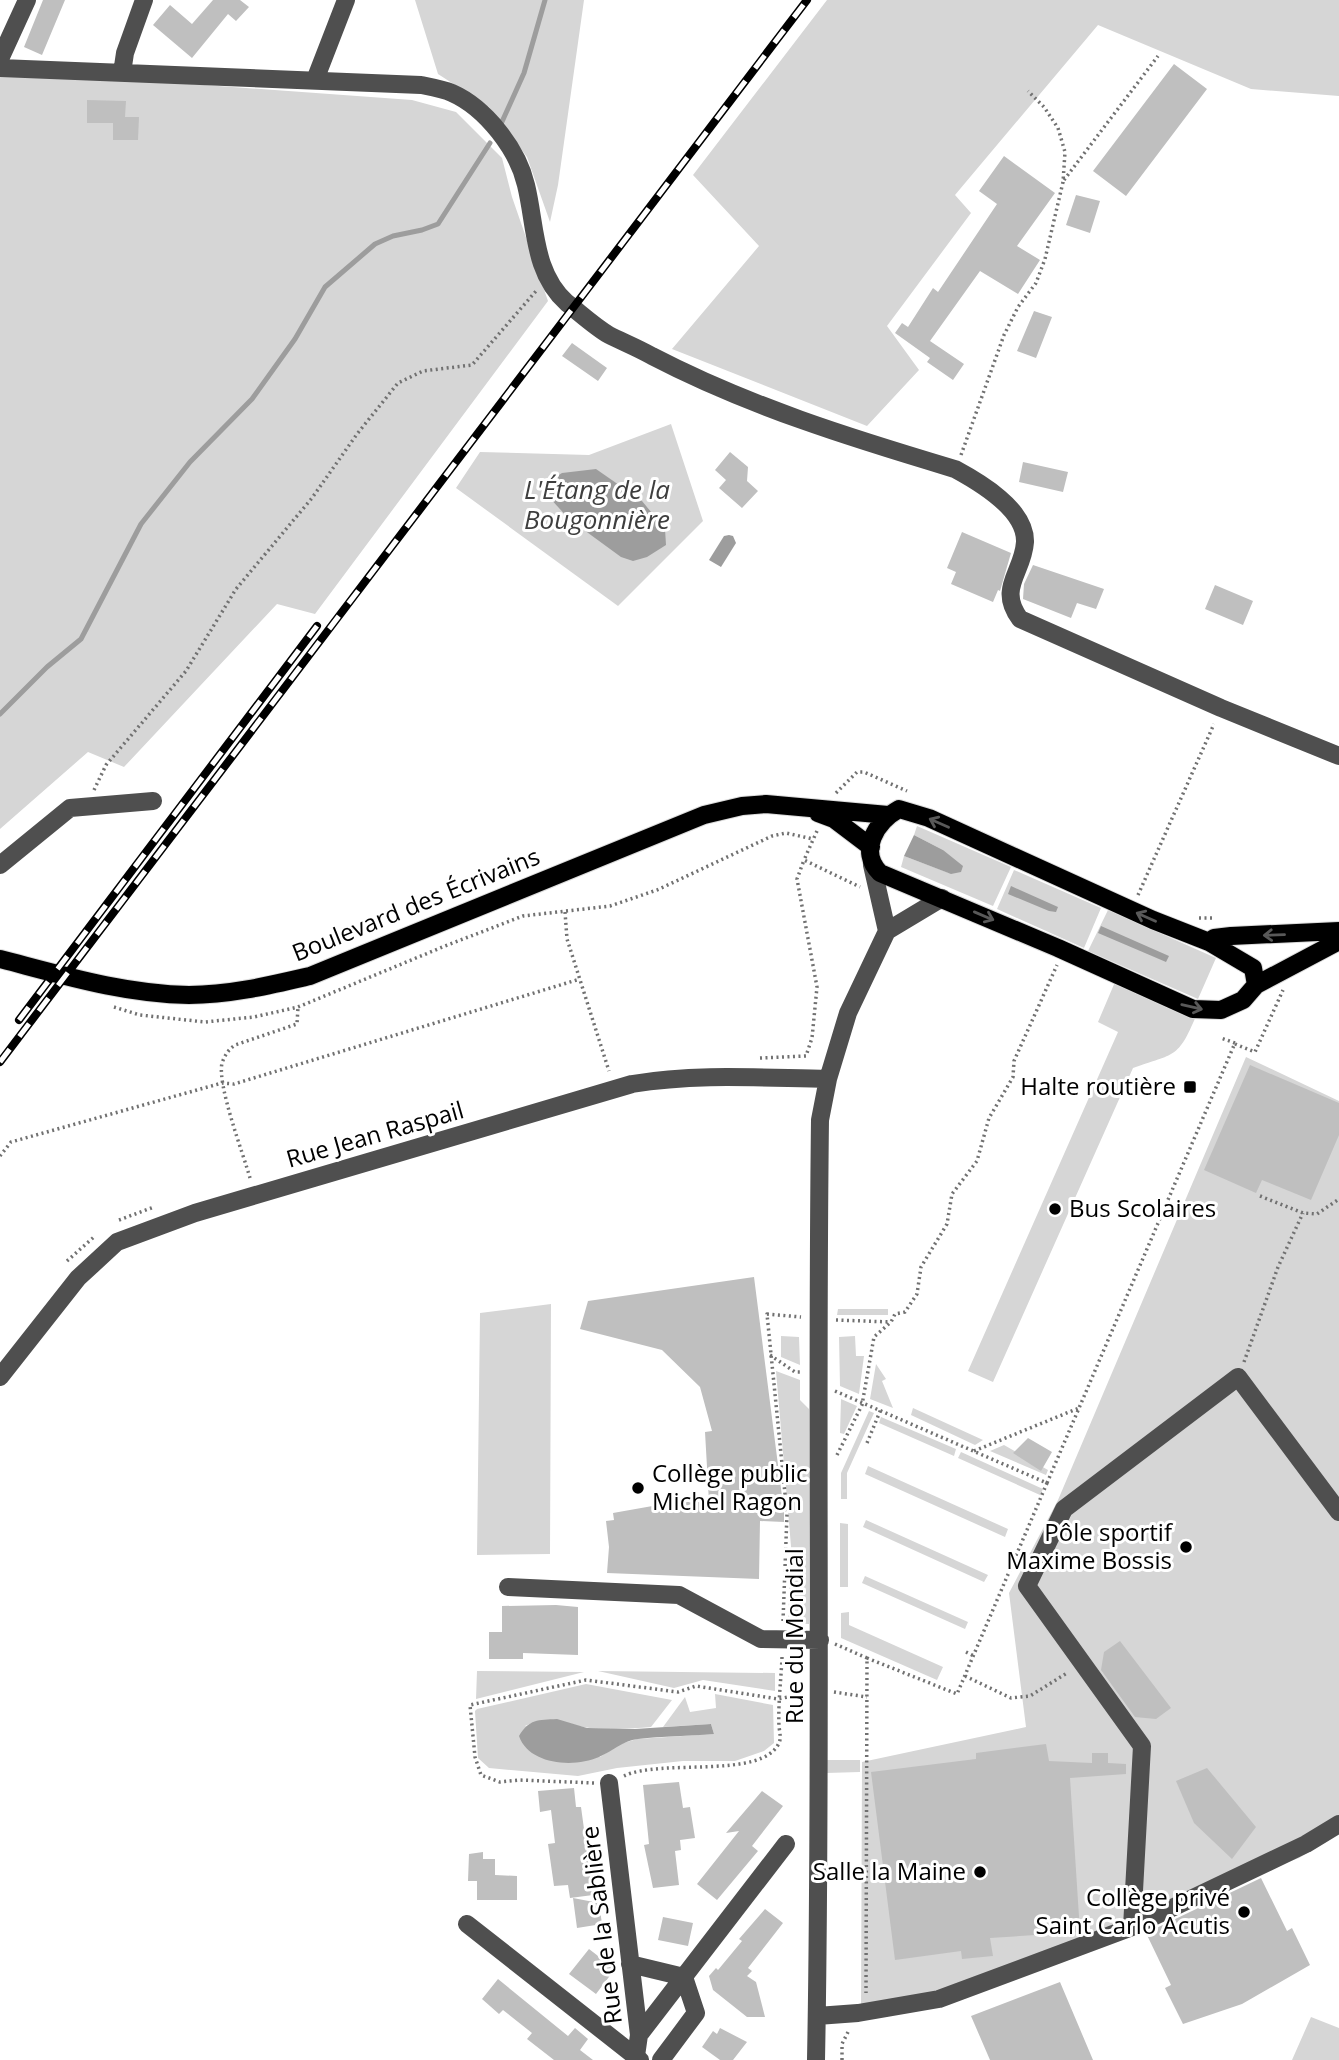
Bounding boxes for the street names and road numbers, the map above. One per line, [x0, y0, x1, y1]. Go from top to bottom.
street label: Boulevard des Écrivains [287, 839, 544, 968]
street label: Rue Jean Raspail [282, 1092, 467, 1175]
street label: Rue du Mondial [777, 1548, 810, 1724]
street label: Rue de la Sablière [572, 1824, 629, 2026]

